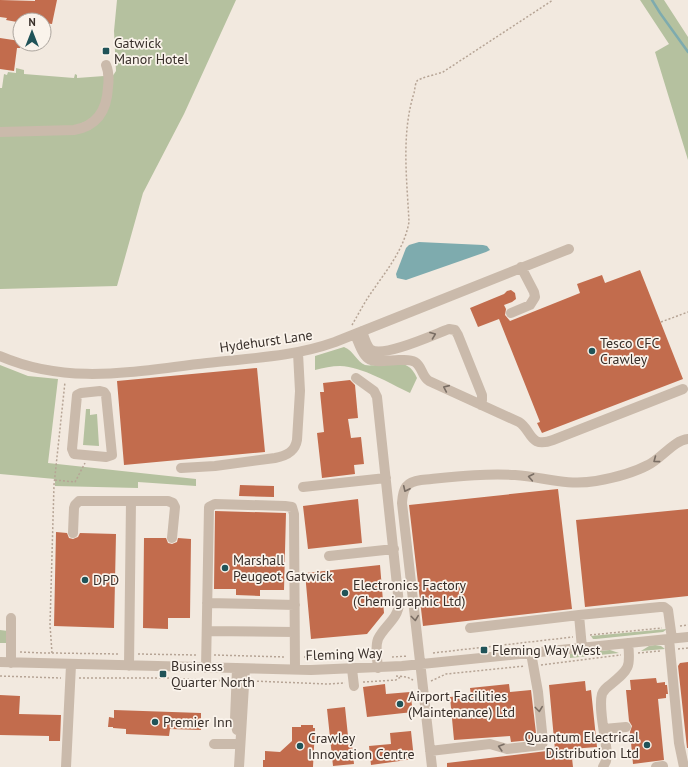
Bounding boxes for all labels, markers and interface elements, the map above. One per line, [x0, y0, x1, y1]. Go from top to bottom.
north arrow [12, 12, 52, 52]
text: N [28, 15, 36, 29]
place label: Gatwick Manor Hotel [114, 34, 188, 68]
marker: Gatwick Manor Hotel [101, 46, 111, 56]
street label: Hydehurst Lane [218, 326, 314, 356]
one-way arrow [430, 332, 437, 340]
place label: Tesco CFC Crawley [600, 334, 659, 368]
marker: Tesco CFC Crawley [587, 346, 597, 356]
one-way arrow [442, 385, 449, 393]
one-way arrow [653, 455, 660, 463]
one-way arrow [527, 474, 534, 482]
one-way arrow [403, 485, 411, 493]
place label: Marshall Peugeot Gatwick [233, 551, 333, 585]
marker: Marshall Peugeot Gatwick [220, 563, 230, 573]
place label: DPD [93, 571, 119, 589]
marker: DPD [80, 575, 90, 585]
place label: Electronics Factory (Chemigraphic Ltd) [353, 576, 467, 610]
marker: Electronics Factory (Chemigraphic Ltd) [340, 588, 350, 598]
one-way arrow [410, 615, 419, 621]
place label: Fleming Way West [492, 641, 601, 659]
street label: Fleming Way [305, 644, 383, 664]
marker: Fleming Way West [479, 645, 489, 655]
place label: Business Quarter North [171, 657, 255, 691]
marker: Business Quarter North [158, 669, 168, 679]
place label: Airport Facilities (Maintenance) Ltd [408, 687, 515, 721]
marker: Airport Facilities (Maintenance) Ltd [395, 699, 405, 709]
one-way arrow [534, 706, 543, 712]
place label: Premier Inn [163, 713, 232, 731]
marker: Premier Inn [150, 717, 160, 727]
place label: Quantum Electrical Distribution Ltd [524, 728, 639, 762]
place label: Crawley Innovation Centre [308, 729, 415, 763]
marker: Quantum Electrical Distribution Ltd [642, 740, 652, 750]
marker: Crawley Innovation Centre [295, 741, 305, 751]
one-way arrow [497, 743, 504, 752]

